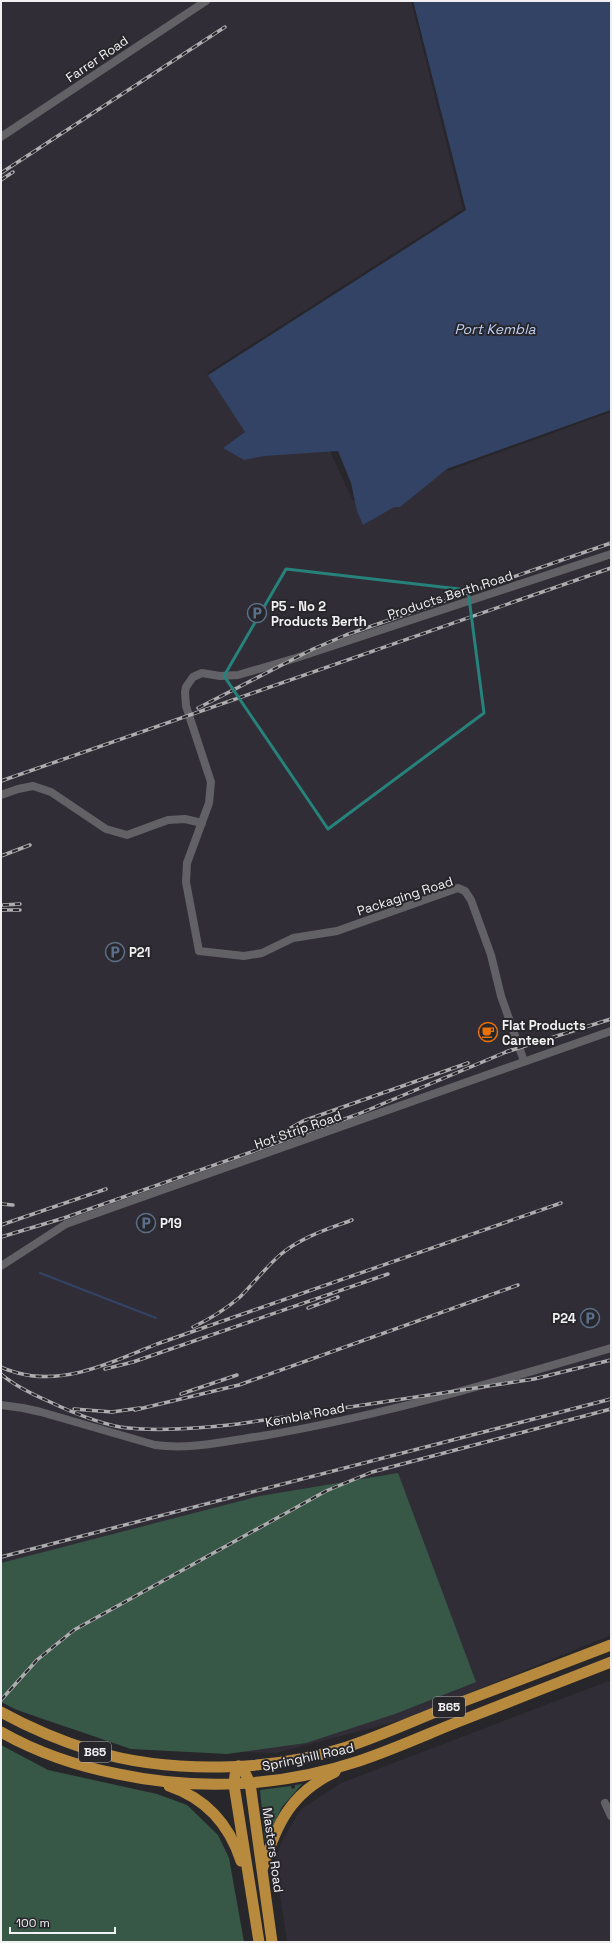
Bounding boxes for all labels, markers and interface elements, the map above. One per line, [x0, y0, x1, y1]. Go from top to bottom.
street label: Farrer Road [62, 32, 132, 86]
water label: Port Kembla [454, 320, 537, 338]
street label: Products Berth Road [385, 567, 515, 623]
place label: P5 - No 2 Products Berth [271, 598, 367, 630]
parking icon: P5 - No 2 Products Berth [246, 602, 268, 624]
street label: Packaging Road [355, 872, 455, 920]
parking icon: P21 [104, 941, 126, 963]
place label: P21 [129, 944, 151, 961]
place label: Flat Products Canteen [502, 1017, 586, 1049]
cafe icon: Flat Products Canteen [477, 1021, 499, 1043]
street label: Hot Strip Road [252, 1107, 344, 1153]
parking icon: P19 [135, 1212, 157, 1234]
place label: P19 [160, 1215, 182, 1232]
parking icon: P24 [579, 1307, 601, 1329]
place label: P24 [552, 1310, 576, 1327]
street label: Kembla Road [264, 1399, 346, 1431]
road number: B65 [433, 1697, 465, 1717]
street label: Springhill Road [260, 1739, 356, 1775]
road number: B65 [79, 1742, 111, 1762]
street label: Masters Road [259, 1806, 287, 1894]
scale bar [10, 1909, 115, 1935]
text: 100 m [16, 1915, 50, 1931]

